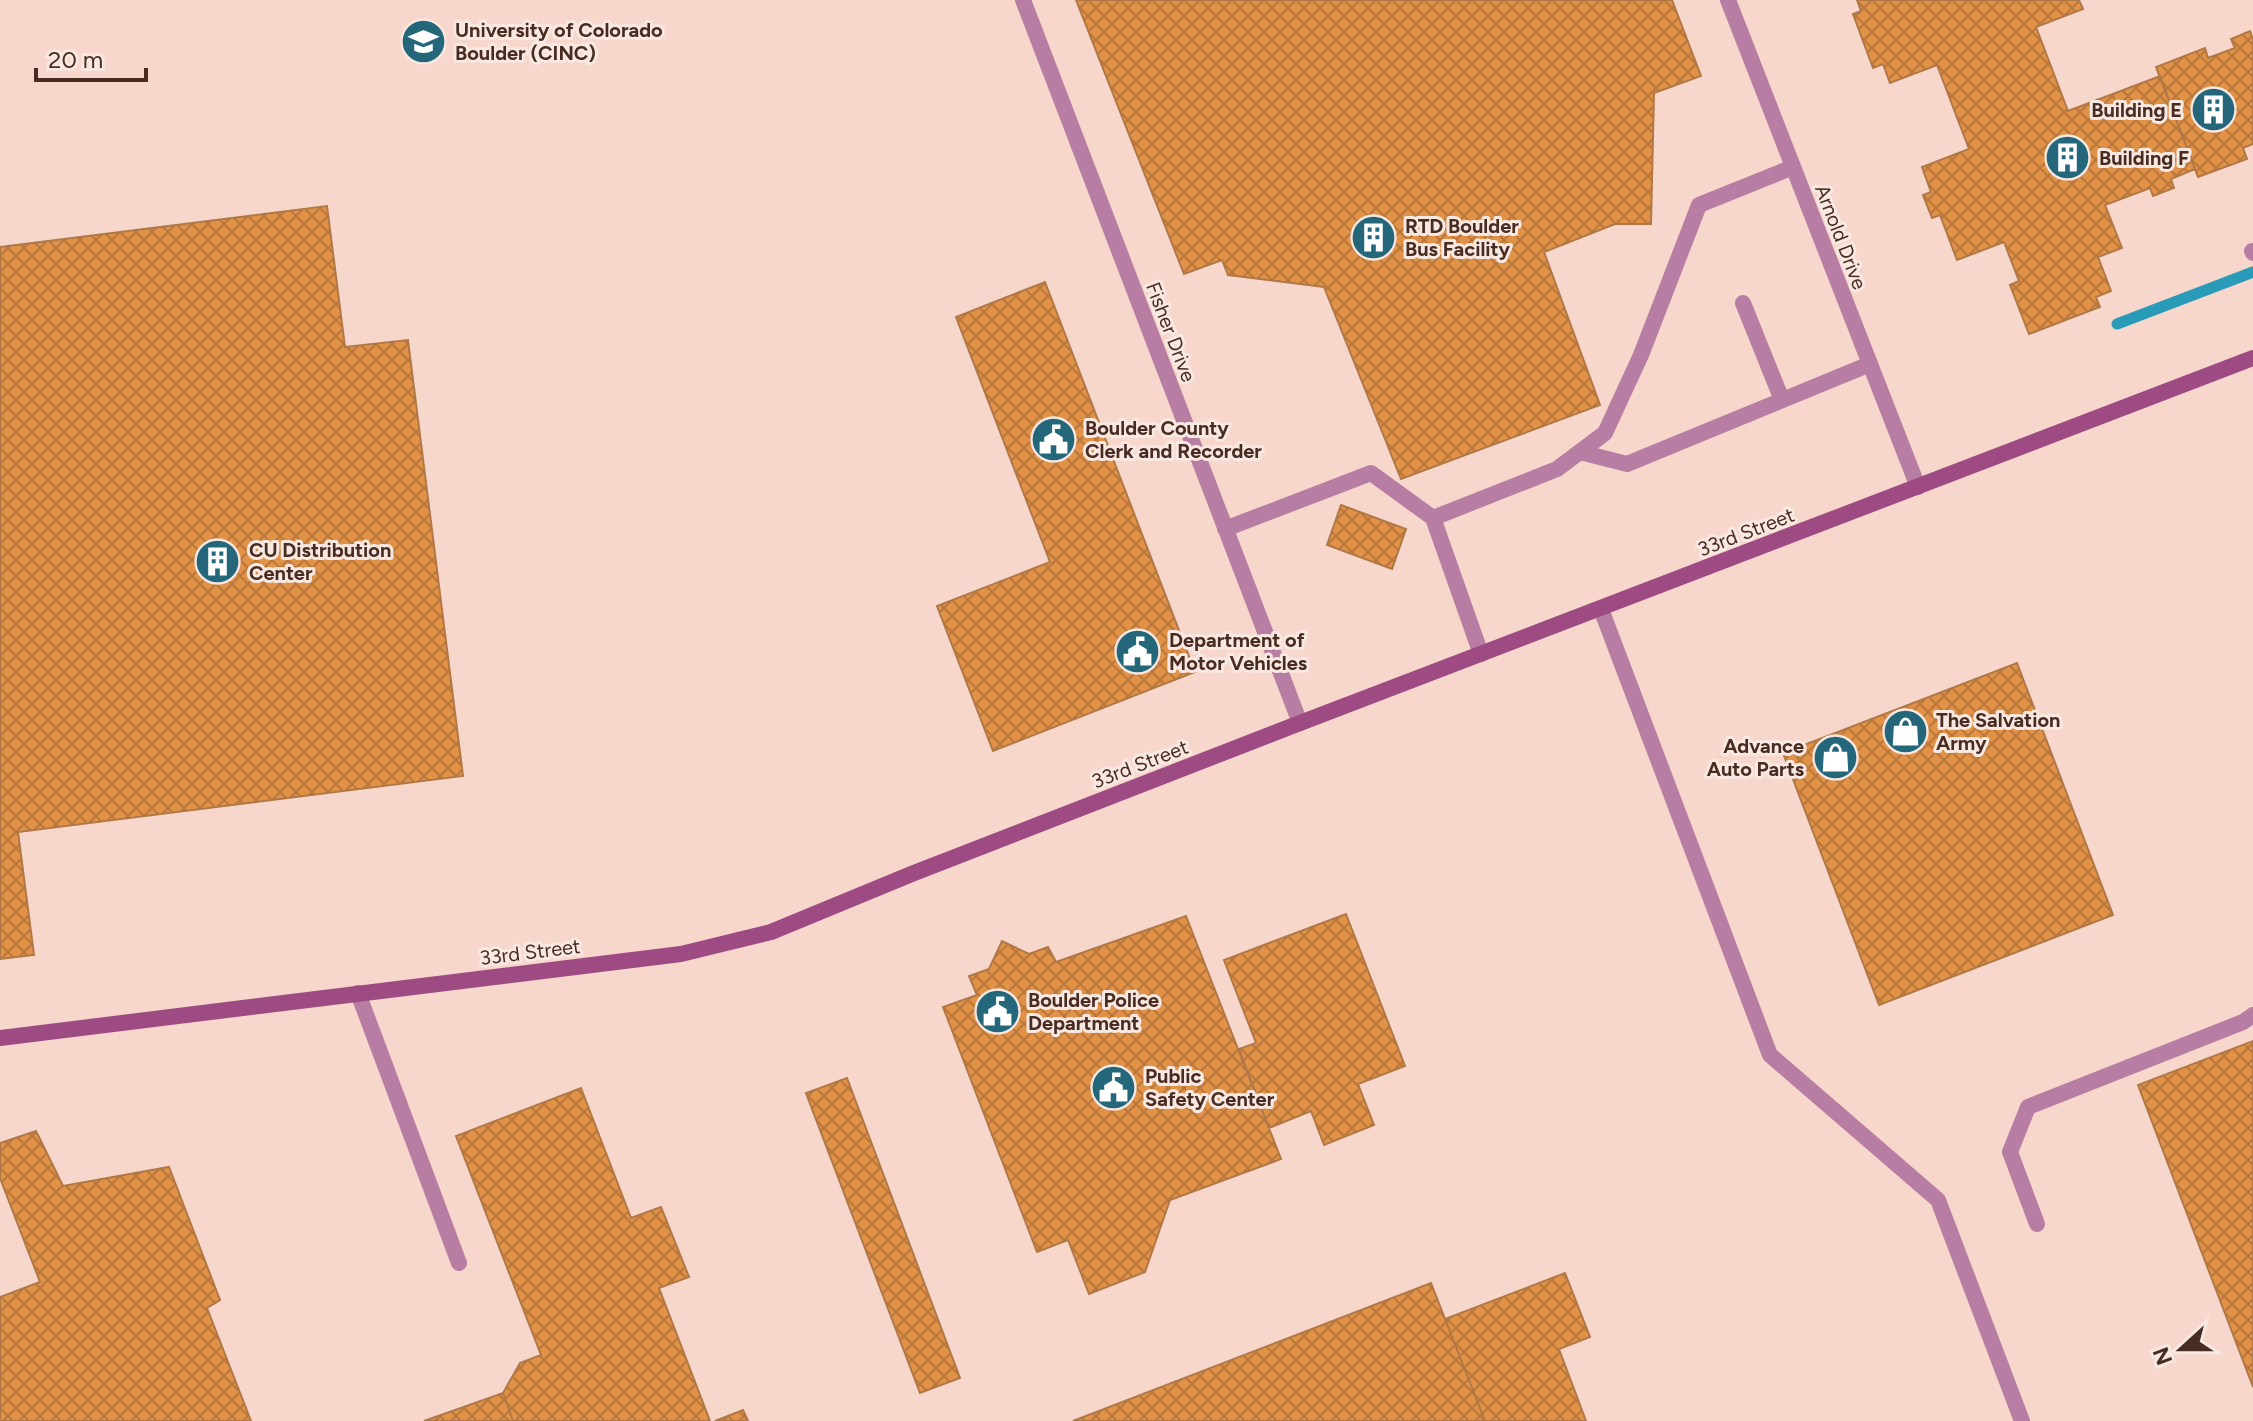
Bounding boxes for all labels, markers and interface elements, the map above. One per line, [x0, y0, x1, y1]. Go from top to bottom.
school or university icon: University of Colorado Boulder (CINC) [400, 18, 448, 66]
place label: University of Colorado Boulder (CINC) [455, 18, 663, 65]
scale bar [36, 32, 146, 82]
text: 20 m [48, 45, 103, 74]
building icon: Building E [2189, 86, 2237, 134]
place label: Building E [2091, 98, 2182, 122]
building icon: Building F [2044, 134, 2092, 182]
place label: Building F [2099, 146, 2189, 170]
street label: Arnold Drive [1810, 181, 1872, 293]
building icon: RTD Boulder Bus Facility [1350, 214, 1398, 262]
place label: RTD Boulder Bus Facility [1405, 214, 1519, 261]
street label: Fisher Drive [1141, 279, 1201, 385]
public building icon: Boulder County Clerk and Recorder [1030, 416, 1078, 464]
place label: Boulder County Clerk and Recorder [1085, 416, 1262, 463]
street label: 33rd Street [1694, 503, 1798, 561]
building icon: CU Distribution Center [194, 538, 242, 586]
place label: CU Distribution Center [249, 538, 391, 585]
public building icon: Department of Motor Vehicles [1114, 627, 1162, 675]
place label: Department of Motor Vehicles [1169, 628, 1307, 675]
shop icon: The Salvation Army [1881, 708, 1929, 756]
place label: The Salvation Army [1936, 708, 2060, 755]
place label: Advance Auto Parts [1707, 734, 1804, 781]
shop icon: Advance Auto Parts [1811, 734, 1859, 782]
street label: 33rd Street [1088, 735, 1192, 793]
street label: 33rd Street [478, 934, 582, 970]
public building icon: Boulder Police Department [973, 987, 1021, 1035]
place label: Boulder Police Department [1028, 988, 1159, 1035]
public building icon: Public Safety Center [1090, 1064, 1138, 1112]
place label: Public Safety Center [1145, 1064, 1275, 1111]
north arrow [2141, 1309, 2221, 1389]
text: N [2147, 1343, 2178, 1369]

